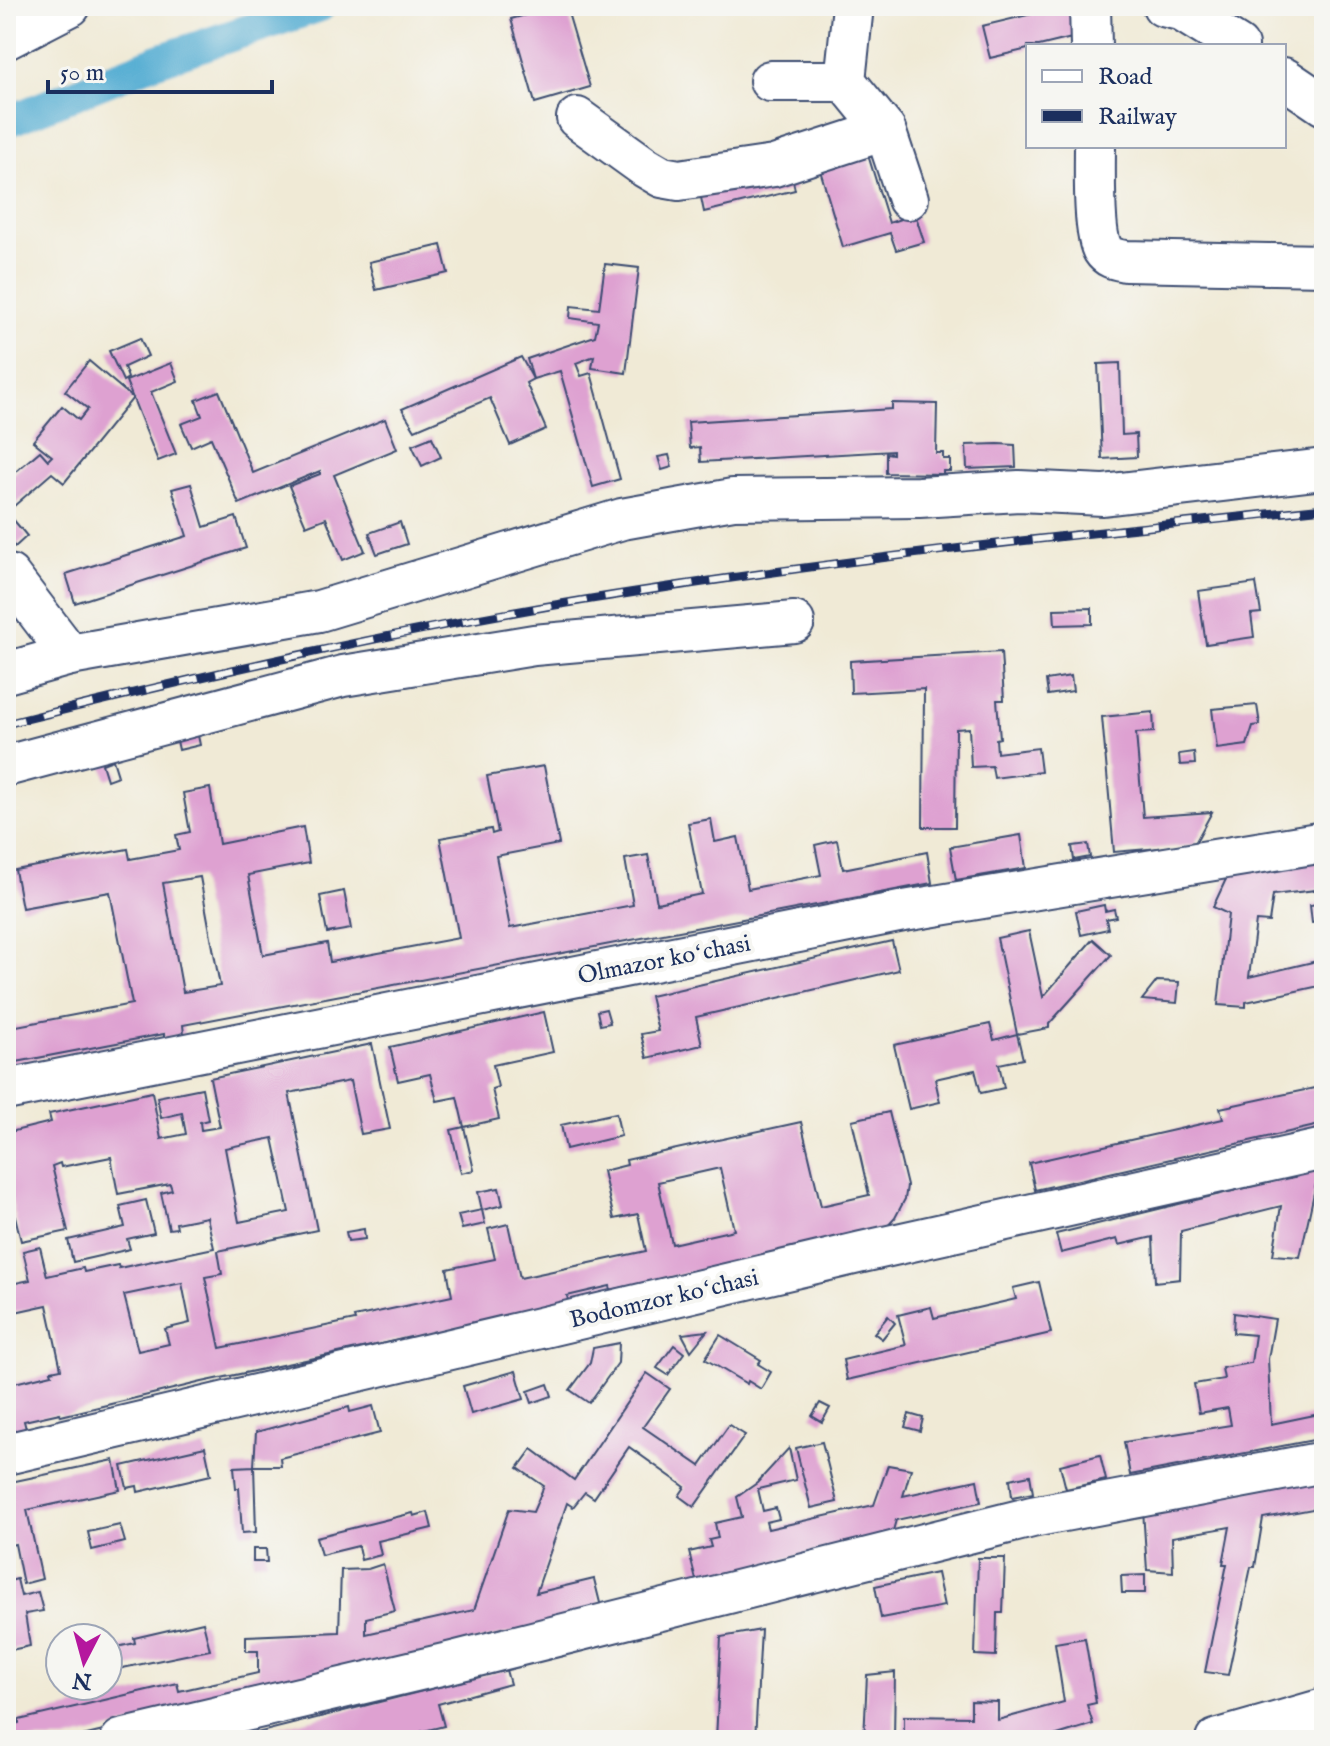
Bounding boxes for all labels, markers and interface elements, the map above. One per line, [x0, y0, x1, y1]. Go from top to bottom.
scale bar [48, 44, 272, 94]
legend [1026, 44, 1286, 148]
text: 50 m [60, 58, 104, 89]
text: Road [1098, 62, 1152, 93]
text: Railway [1098, 102, 1177, 133]
street label: Olmazor koʻchasi [575, 929, 753, 992]
street label: Bodomzor koʻchasi [567, 1263, 762, 1336]
north arrow [44, 1622, 124, 1702]
text: N [71, 1665, 94, 1695]

